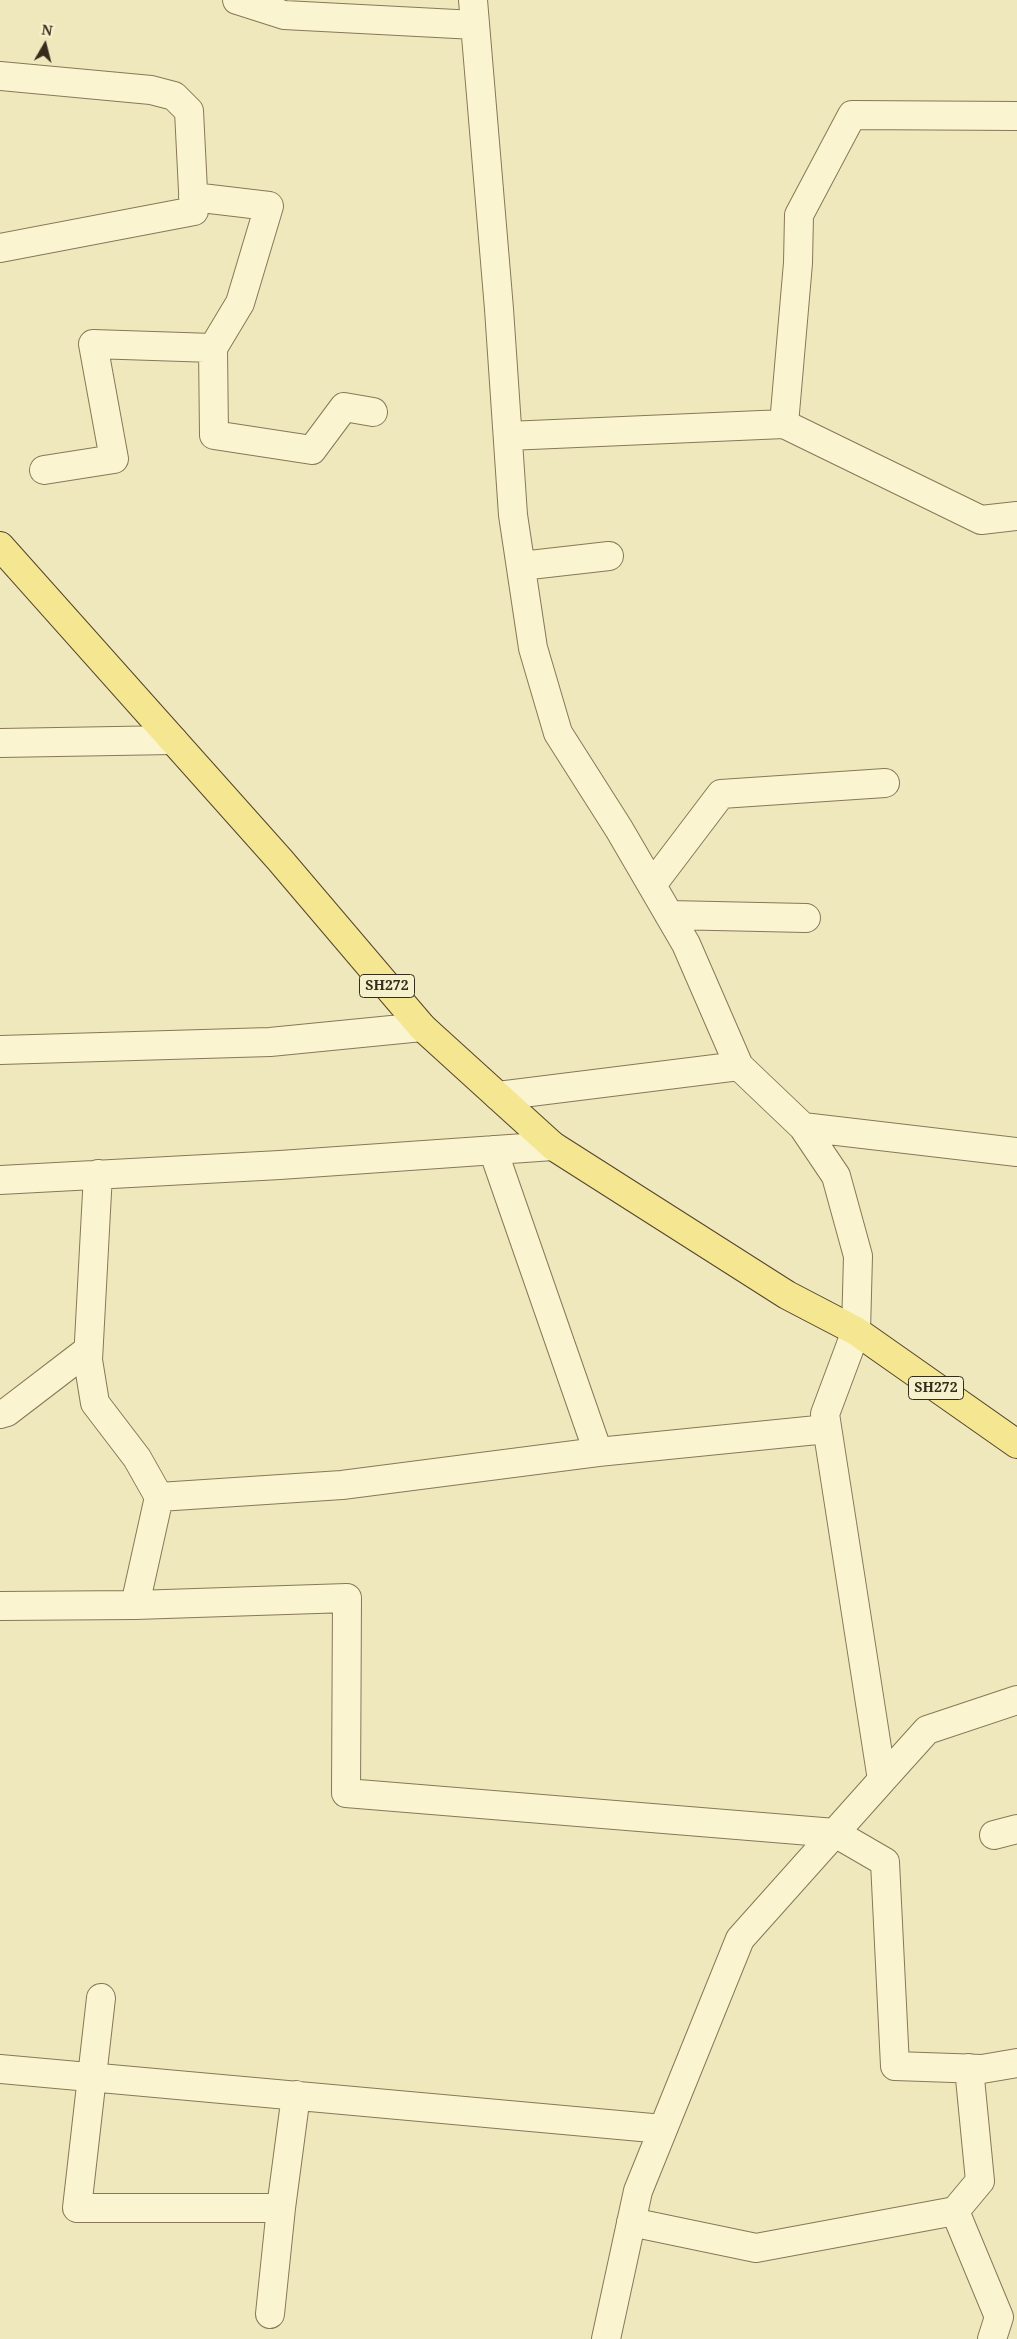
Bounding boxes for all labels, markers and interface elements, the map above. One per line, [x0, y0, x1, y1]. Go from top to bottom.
text: N [40, 19, 54, 40]
north arrow [20, 20, 70, 70]
road number: SH272 [360, 974, 414, 998]
road number: SH272 [908, 1376, 964, 1400]

